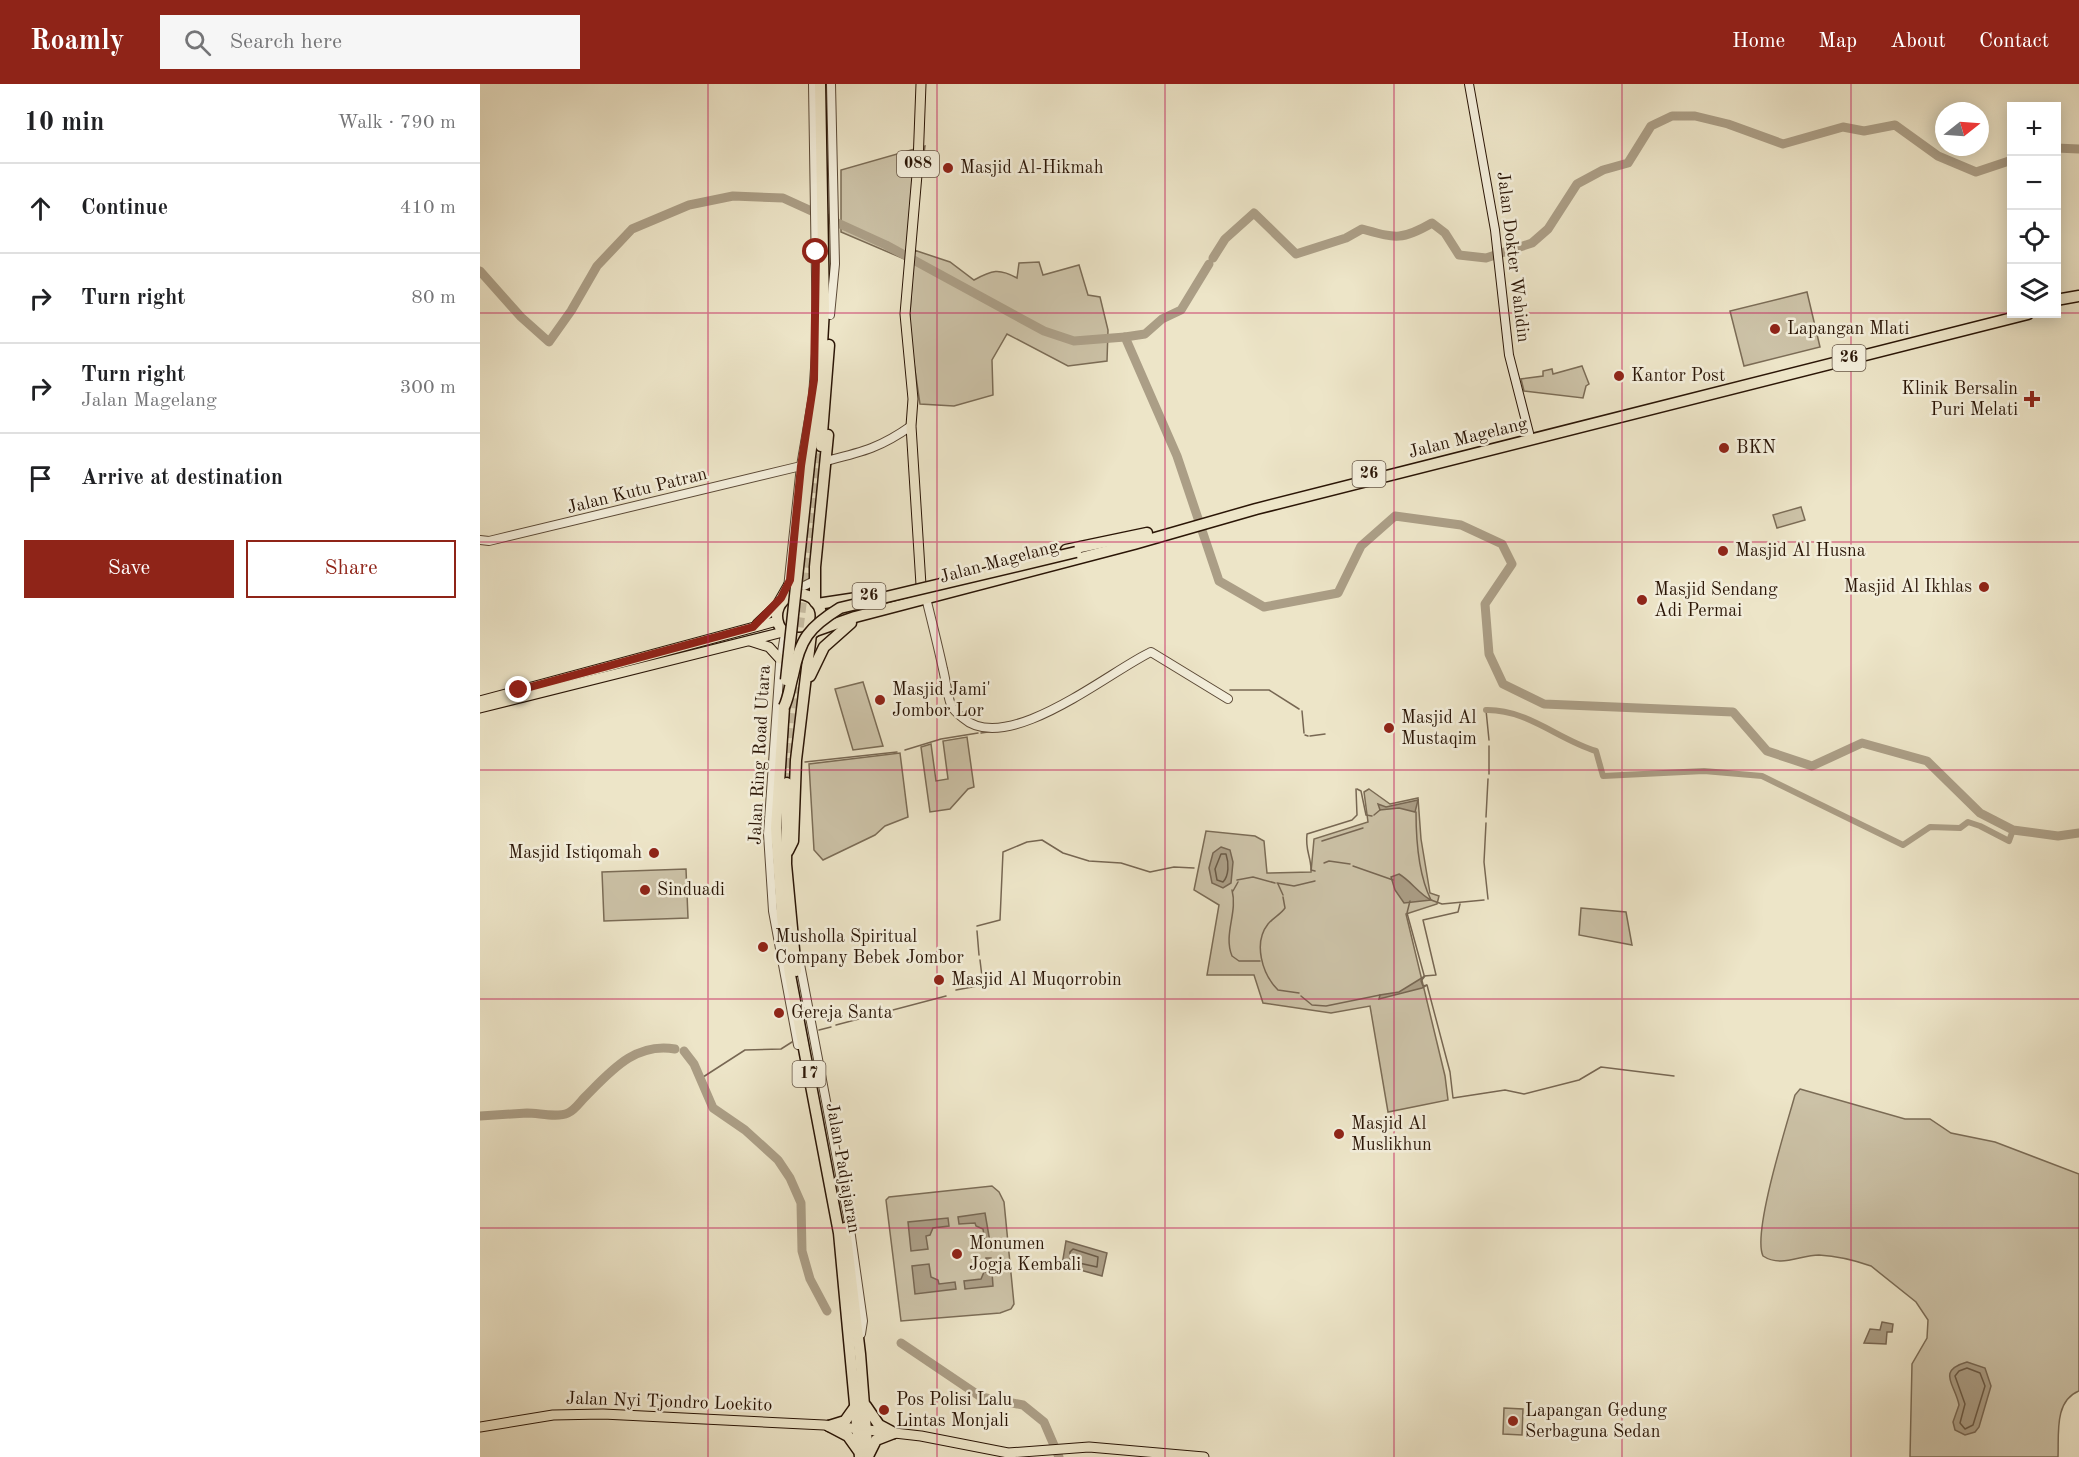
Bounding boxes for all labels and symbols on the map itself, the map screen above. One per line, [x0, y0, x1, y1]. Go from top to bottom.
north arrow [1935, 102, 1989, 156]
road number: 088 [897, 151, 939, 177]
place label: Masjid Al-Hikmah [960, 159, 1104, 177]
marker: Masjid Al-Hikmah [941, 161, 955, 175]
street label: Jalan Dokter Wahidin [1494, 171, 1532, 344]
route start [802, 238, 828, 264]
place label: Lapangan Mlati [1787, 320, 1909, 338]
marker: Lapangan Mlati [1768, 322, 1782, 336]
road number: 26 [1832, 345, 1866, 371]
place label: Kantor Post [1631, 367, 1725, 385]
marker: Kantor Post [1612, 369, 1626, 383]
place label: Klinik Bersalin Puri Melati [1901, 380, 2018, 419]
marker: Klinik Bersalin Puri Melati [2023, 390, 2041, 408]
street label: Jalan Magelang [1406, 414, 1530, 462]
place label: BKN [1736, 439, 1776, 457]
marker: BKN [1717, 441, 1731, 455]
road number: 26 [1352, 461, 1386, 487]
street label: Jalan Kutu Patran [565, 465, 709, 517]
street label: Jalan Magelang [938, 537, 1061, 587]
place label: Masjid Al Husna [1735, 542, 1866, 560]
marker: Masjid Al Husna [1716, 544, 1730, 558]
place label: Masjid Al Ikhlas [1844, 578, 1972, 596]
marker: Masjid Al Ikhlas [1977, 580, 1991, 594]
place label: Masjid Sendang Adi Permai [1654, 581, 1778, 620]
road number: 26 [852, 583, 886, 609]
marker: Masjid Sendang Adi Permai [1635, 593, 1649, 607]
street label: Jalan Ring Road Utara [746, 665, 774, 845]
route end [505, 676, 531, 702]
place label: Masjid Jami' Jombor Lor [892, 681, 991, 720]
marker: Masjid Jami' Jombor Lor [873, 693, 887, 707]
place label: Masjid Al Mustaqim [1401, 709, 1477, 748]
marker: Masjid Al Mustaqim [1382, 721, 1396, 735]
place label: Masjid Istiqomah [508, 844, 642, 862]
marker: Masjid Istiqomah [647, 846, 661, 860]
place label: Sinduadi [657, 881, 725, 899]
marker: Sinduadi [638, 883, 652, 897]
place label: Musholla Spiritual Company Bebek Jombor [775, 928, 964, 967]
marker: Musholla Spiritual Company Bebek Jombor [756, 940, 770, 954]
place label: Masjid Al Muqorrobin [951, 971, 1122, 989]
marker: Masjid Al Muqorrobin [932, 973, 946, 987]
place label: Gereja Santa [791, 1004, 893, 1022]
marker: Gereja Santa [772, 1006, 786, 1020]
road number: 17 [792, 1061, 826, 1087]
street label: Jalan Padjajaran [823, 1101, 863, 1235]
place label: Masjid Al Muslikhun [1351, 1115, 1432, 1154]
marker: Masjid Al Muslikhun [1332, 1127, 1346, 1141]
place label: Monumen Jogja Kembali [969, 1235, 1081, 1274]
marker: Monumen Jogja Kembali [950, 1247, 964, 1261]
street label: Jalan Nyi Tjondro Loekito [565, 1389, 773, 1415]
place label: Pos Polisi Lalu Lintas Monjali [896, 1391, 1013, 1430]
place label: Lapangan Gedung Serbaguna Sedan [1525, 1402, 1667, 1441]
marker: Pos Polisi Lalu Lintas Monjali [877, 1403, 891, 1417]
marker: Lapangan Gedung Serbaguna Sedan [1506, 1414, 1520, 1428]

